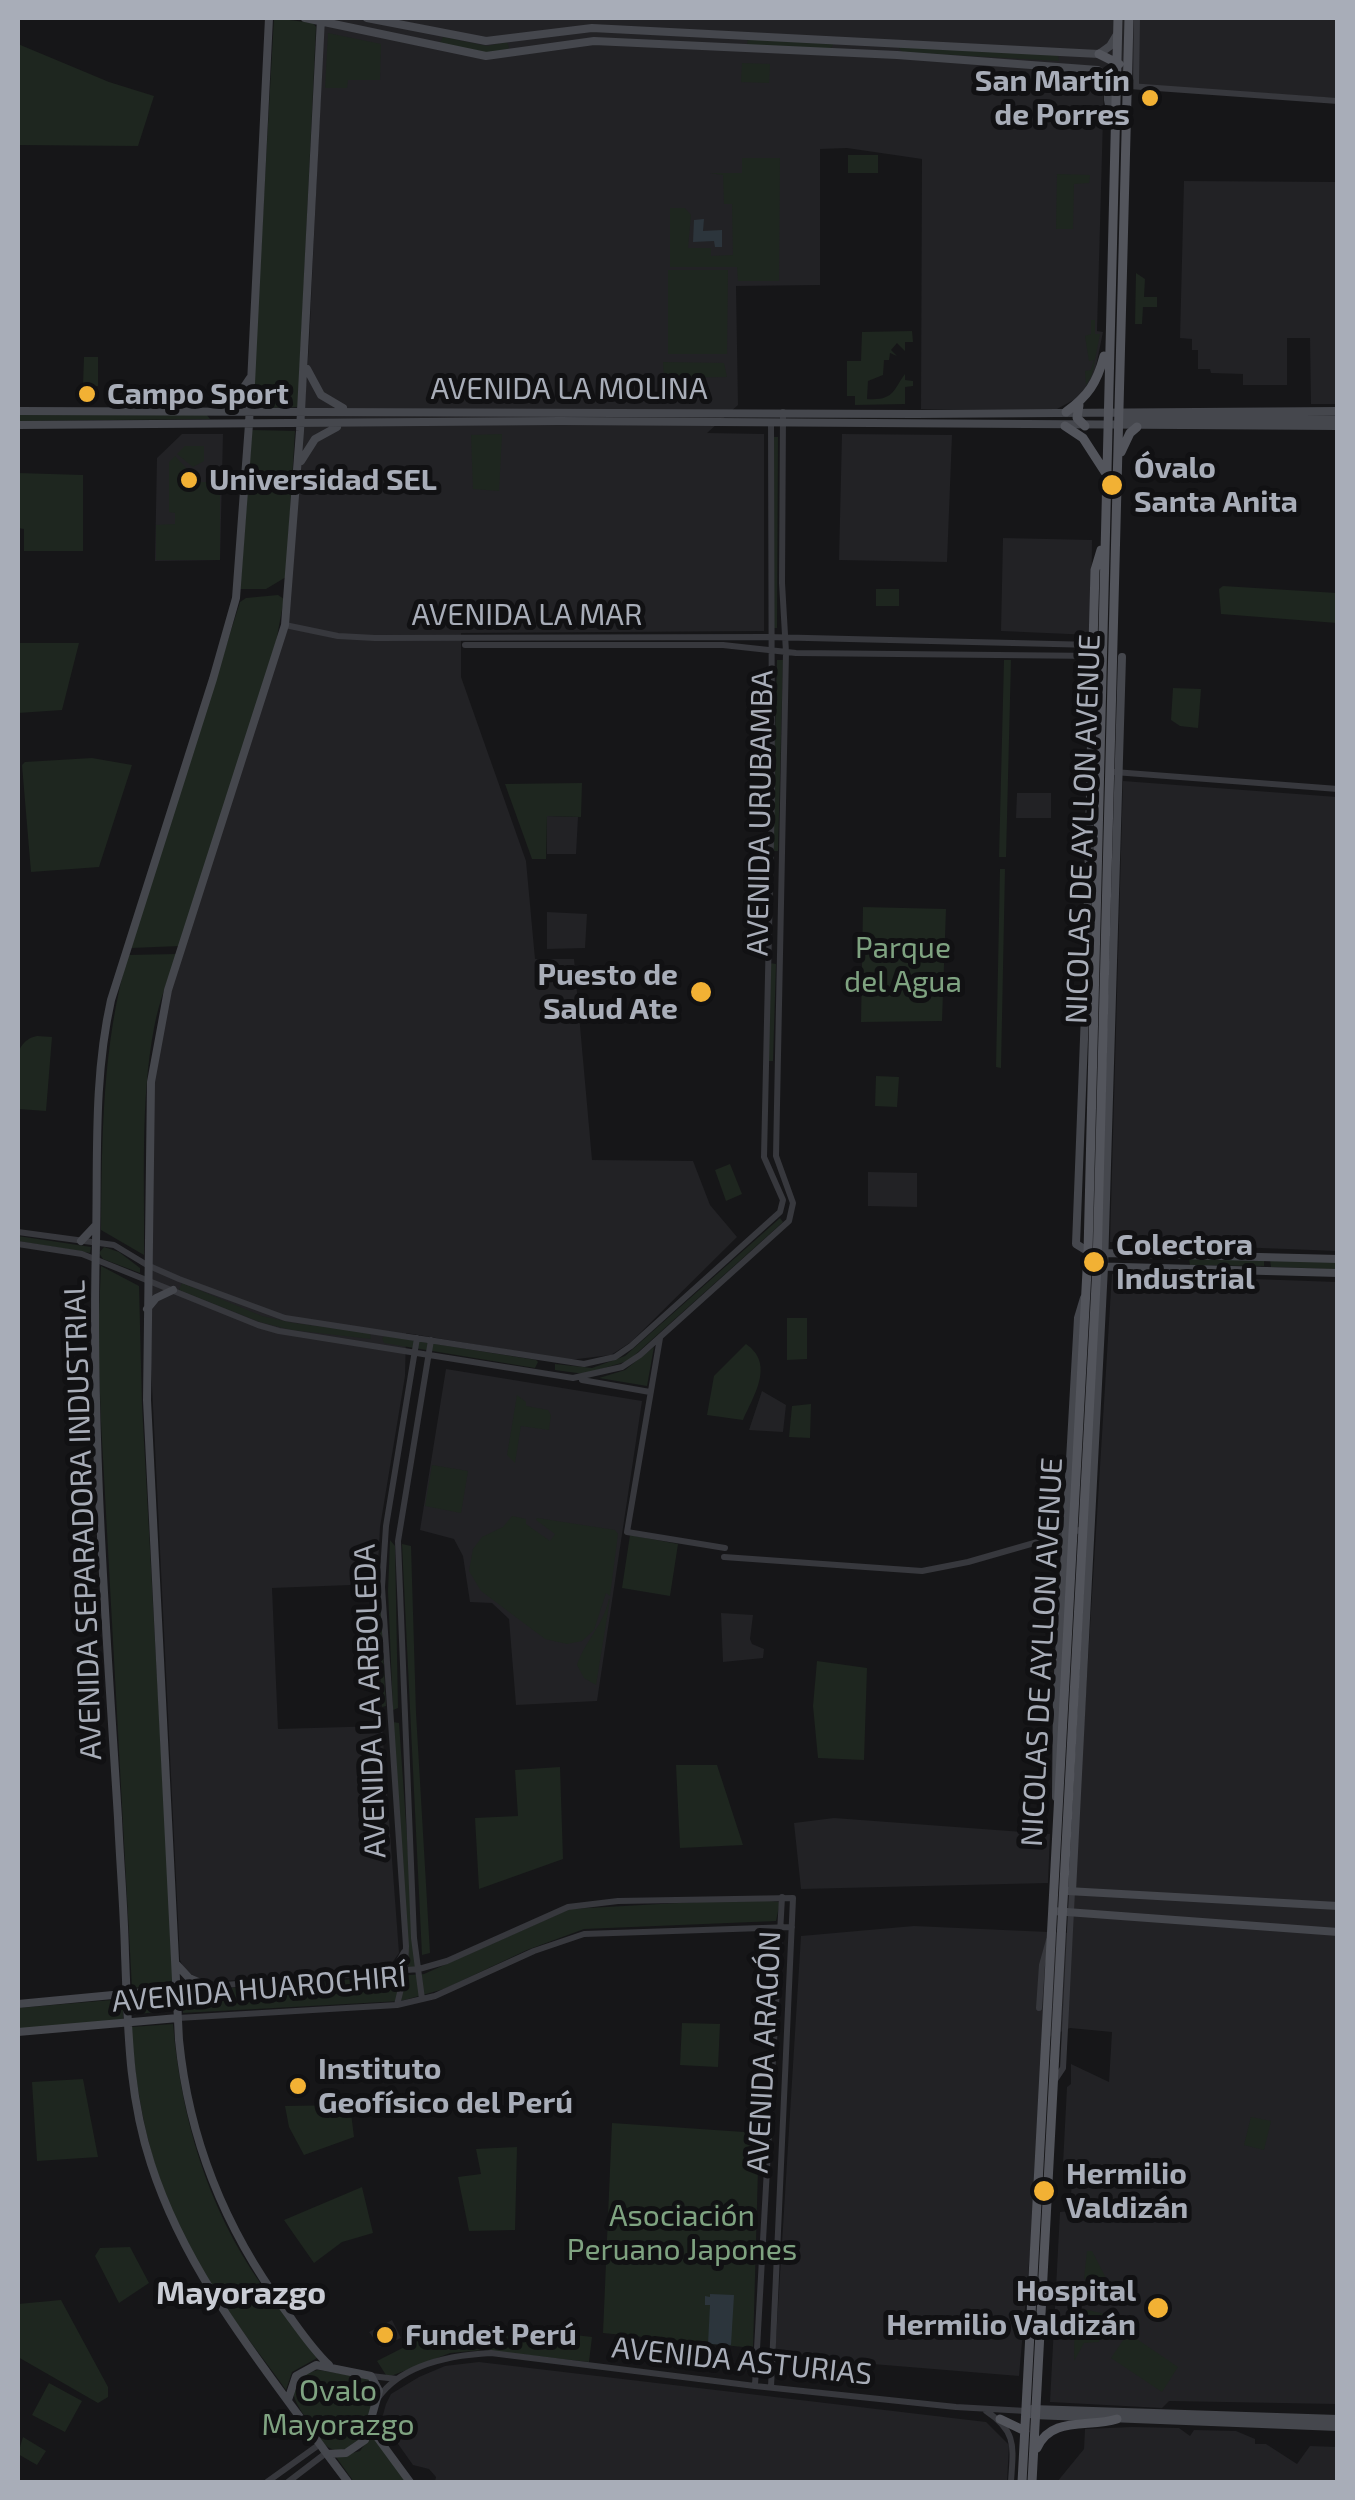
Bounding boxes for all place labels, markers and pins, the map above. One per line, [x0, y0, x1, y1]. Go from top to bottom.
place label: San Martín de Porres [975, 63, 1130, 134]
marker: San Martín de Porres [1139, 87, 1161, 109]
place label: Campo Sport [107, 376, 289, 412]
marker: Campo Sport [76, 383, 98, 405]
place label: Óvalo Santa Anita [1134, 450, 1298, 520]
place label: Universidad SEL [209, 462, 437, 498]
marker: Universidad SEL [178, 469, 200, 491]
marker: Óvalo Santa Anita [1099, 472, 1125, 498]
place label: Puesto de Salud Ate [538, 957, 678, 1028]
marker: Puesto de Salud Ate [688, 979, 714, 1005]
place label: Colectora Industrial [1116, 1227, 1255, 1298]
marker: Colectora Industrial [1081, 1249, 1107, 1275]
place label: Instituto Geofísico del Perú [318, 2051, 573, 2122]
marker: Instituto Geofísico del Perú [287, 2075, 309, 2097]
place label: Hermilio Valdizán [1066, 2156, 1188, 2226]
marker: Hermilio Valdizán [1031, 2178, 1057, 2204]
place label: Hospital Hermilio Valdizán [886, 2273, 1136, 2344]
marker: Hospital Hermilio Valdizán [1145, 2295, 1171, 2321]
place label: Fundet Perú [405, 2317, 577, 2353]
marker: Fundet Perú [374, 2324, 396, 2346]

